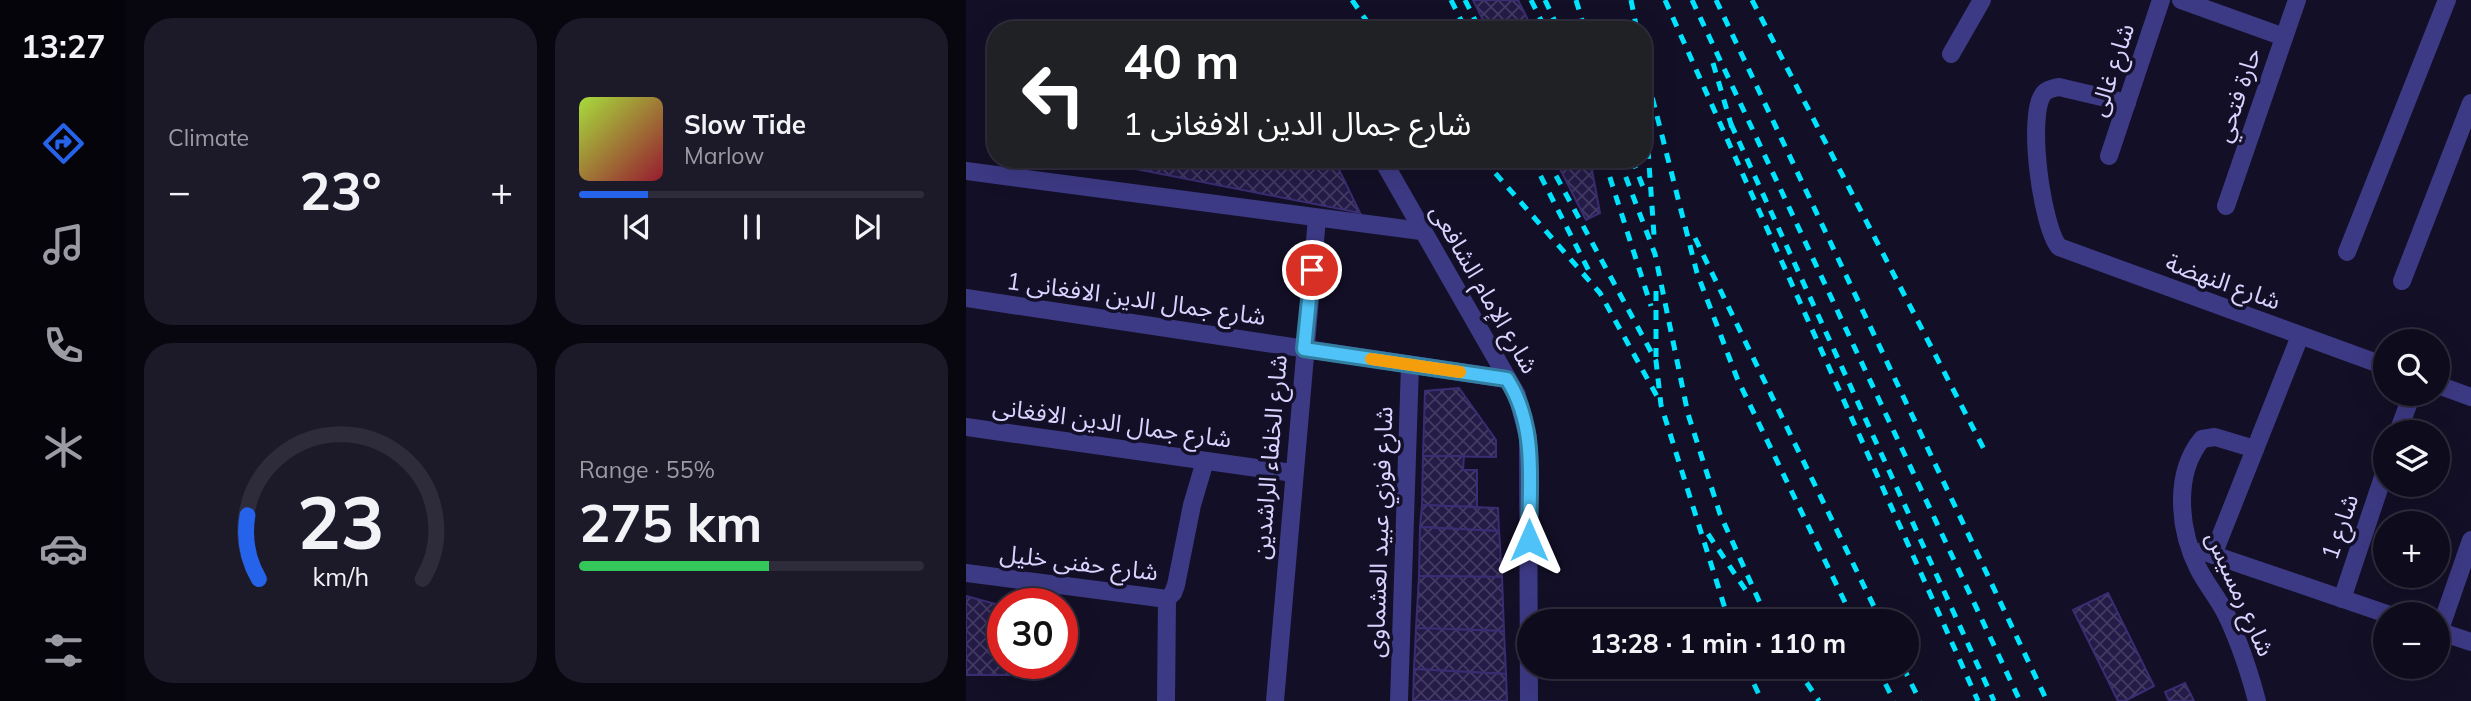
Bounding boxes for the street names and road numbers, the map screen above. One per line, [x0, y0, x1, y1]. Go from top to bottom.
street label: شارع غالى [2082, 19, 2143, 121]
street label: حارة فتحي [2207, 44, 2271, 147]
street label: شارع الإمام الشافعى [1421, 199, 1545, 380]
street label: شارع النهضة [2161, 246, 2285, 318]
street label: شارع جمال الدين الافغانى 1 [1004, 265, 1268, 334]
street label: شارع الخلفاء الراشدين [1245, 353, 1296, 561]
street label: شارع جمال الدين الافغانى [990, 390, 1233, 457]
street label: شارع فوزي عبيد العشماوى [1360, 406, 1403, 658]
street label: شارع 1 [2314, 490, 2367, 564]
street label: شارع رمسيس [2197, 527, 2282, 662]
street label: شارع حفنى خليل [998, 537, 1160, 590]

